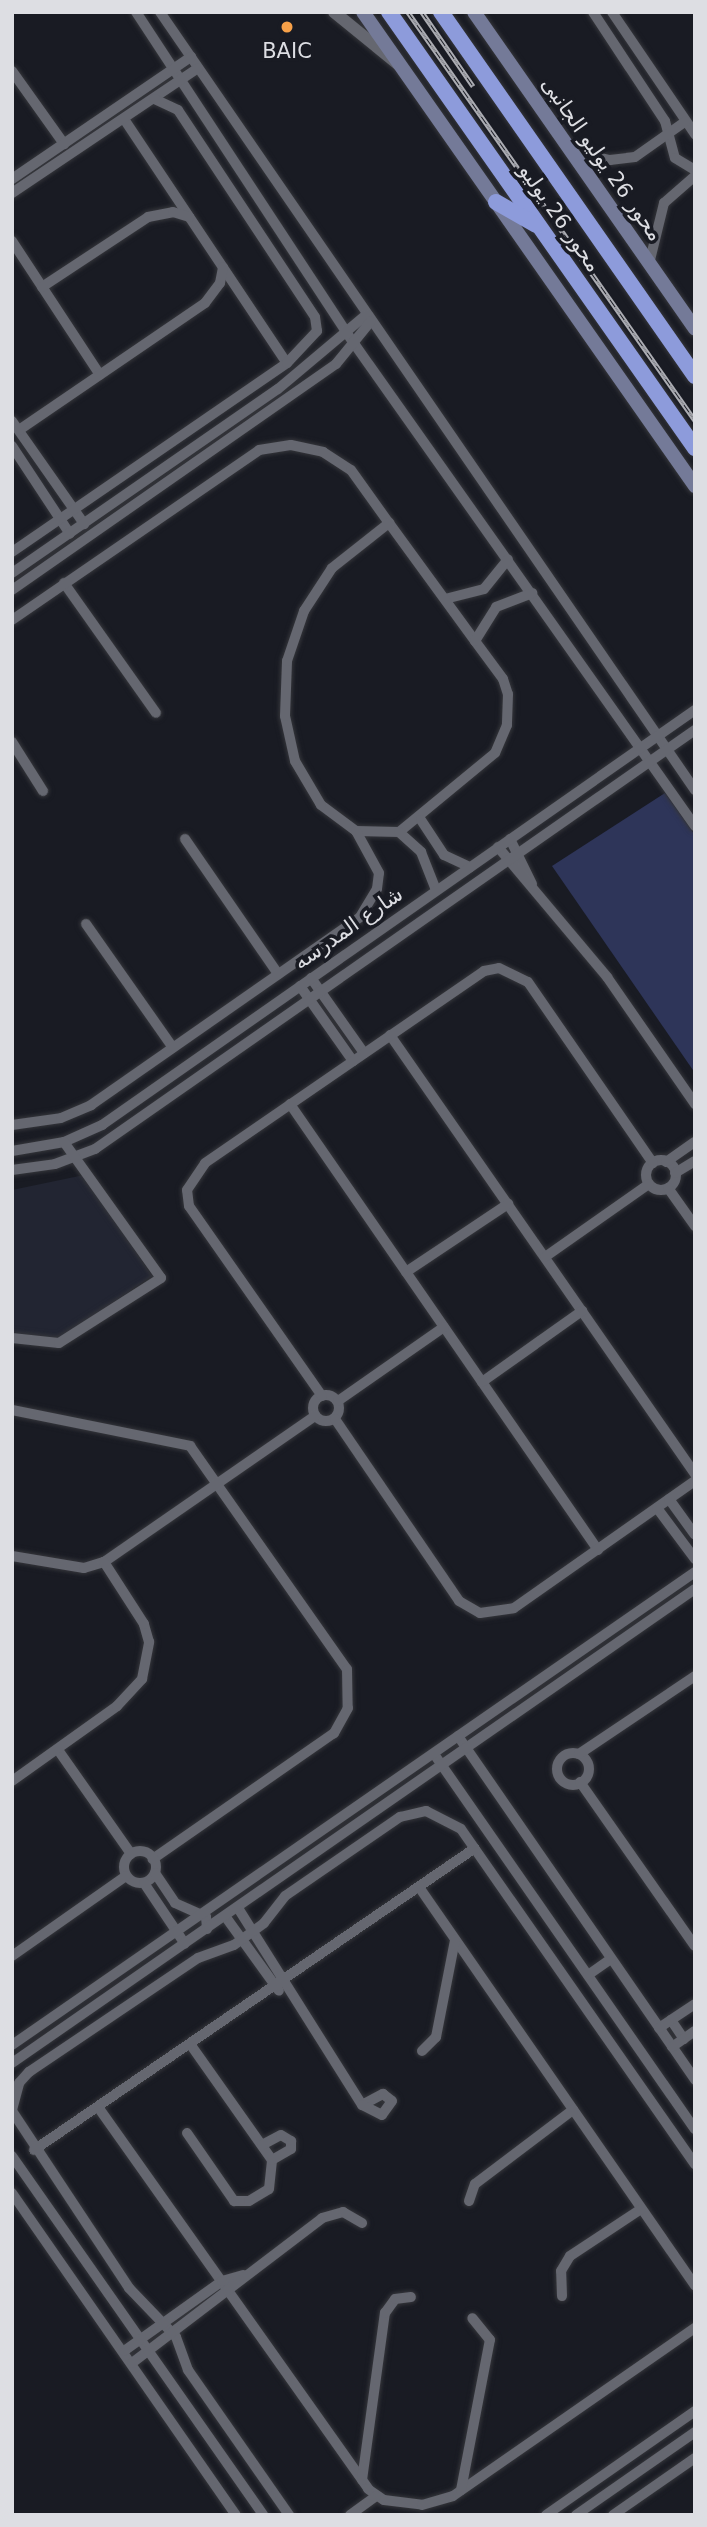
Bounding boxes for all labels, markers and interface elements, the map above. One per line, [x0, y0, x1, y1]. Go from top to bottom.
marker: BAIC [279, 19, 295, 35]
place label: BAIC [262, 38, 312, 64]
street label: محور 26 يوليو الجانبى [536, 72, 668, 246]
street label: محور 26 يوليو [514, 159, 606, 277]
street label: شارع المدرسه [288, 881, 408, 975]

